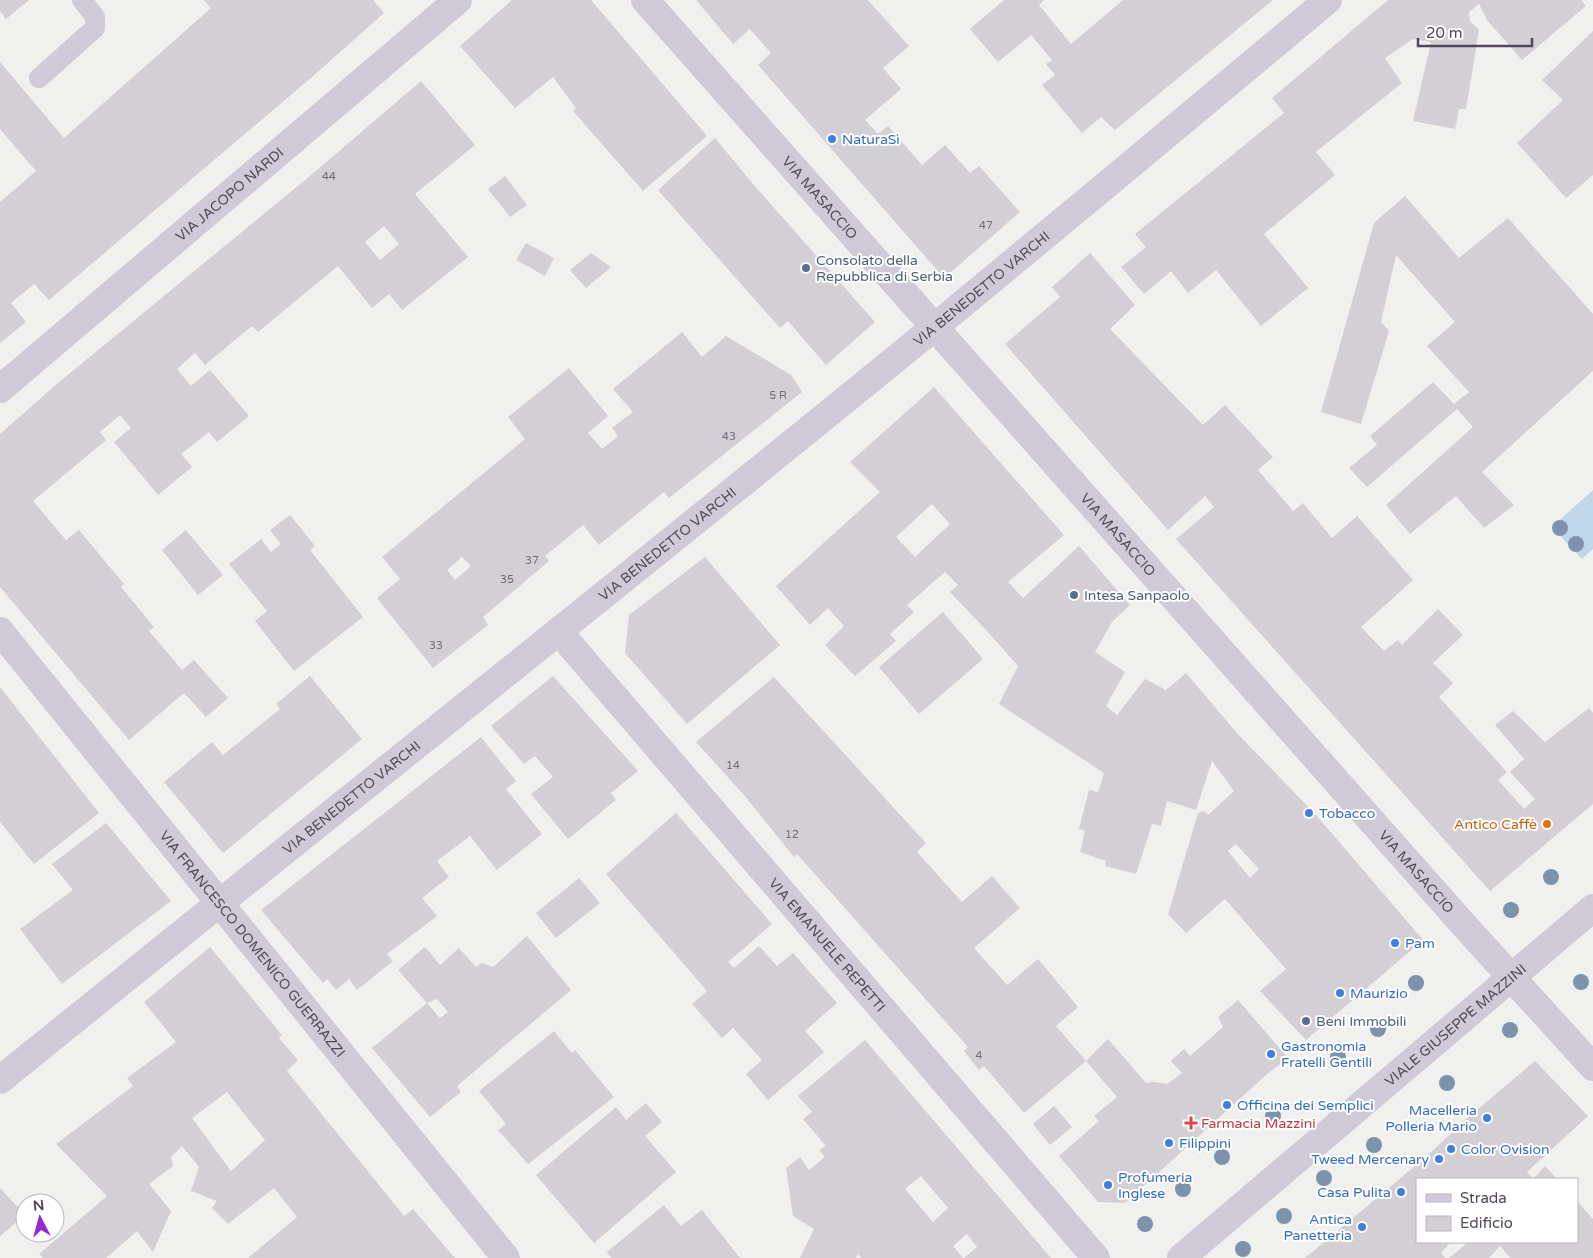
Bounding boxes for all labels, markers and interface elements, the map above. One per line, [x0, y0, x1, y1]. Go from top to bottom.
scale bar [1418, 15, 1532, 47]
text: 20 m [1426, 24, 1463, 42]
place label: NaturaSì [842, 131, 900, 148]
marker: NaturaSì [826, 133, 838, 145]
street label: VIA JACOPO NARDI [172, 144, 287, 245]
street label: VIA MASACCIO [779, 153, 861, 243]
house number: 44 [322, 170, 336, 183]
house number: 47 [979, 219, 993, 232]
street label: VIA BENEDETTO VARCHI [910, 227, 1053, 349]
place label: Consolato della Repubblica di Serbia [816, 252, 953, 285]
marker: Consolato della Repubblica di Serbia [800, 262, 812, 274]
house number: 5 R [769, 389, 787, 402]
house number: 43 [722, 430, 736, 443]
street label: VIA BENEDETTO VARCHI [595, 483, 739, 604]
street label: VIA MASACCIO [1077, 490, 1159, 580]
house number: 37 [525, 554, 539, 567]
house number: 35 [500, 573, 514, 586]
place label: Intesa Sanpaolo [1084, 587, 1190, 604]
marker: Intesa Sanpaolo [1068, 589, 1080, 601]
house number: 33 [429, 639, 443, 652]
street label: VIA BENEDETTO VARCHI [279, 737, 424, 858]
house number: 14 [726, 759, 740, 772]
place label: Tobacco [1319, 805, 1375, 822]
marker: Tobacco [1303, 807, 1315, 819]
place label: Antico Caffè [1454, 816, 1537, 833]
marker: Antico Caffè [1541, 818, 1553, 830]
street label: VIA FRANCESCO DOMENICO GUERRAZZI [156, 827, 349, 1061]
street label: VIA MASACCIO [1375, 827, 1458, 917]
house number: 12 [785, 828, 799, 841]
street label: VIA EMANUELE REPETTI [765, 874, 889, 1015]
place label: Pam [1405, 935, 1435, 952]
marker: Pam [1389, 937, 1401, 949]
street label: VIALE GIUSEPPE MAZZINI [1381, 960, 1530, 1090]
place label: Maurizio [1350, 985, 1408, 1002]
marker: Maurizio [1334, 987, 1346, 999]
place label: Beni Immobili [1316, 1013, 1407, 1030]
marker: Beni Immobili [1300, 1015, 1312, 1027]
place label: Gastronomia Fratelli Gentili [1281, 1038, 1372, 1071]
marker: Gastronomia Fratelli Gentili [1265, 1048, 1277, 1060]
house number: 4 [976, 1049, 983, 1062]
place label: Officina dei Semplici [1237, 1097, 1374, 1114]
marker: Officina dei Semplici [1221, 1099, 1233, 1111]
place label: Macelleria Polleria Mario [1385, 1102, 1477, 1135]
marker: Macelleria Polleria Mario [1481, 1112, 1493, 1124]
place label: Farmacia Mazzini [1201, 1115, 1316, 1132]
marker: Farmacia Mazzini [1185, 1117, 1197, 1129]
place label: Filippini [1179, 1135, 1231, 1152]
marker: Filippini [1163, 1137, 1175, 1149]
place label: Color Ovision [1461, 1141, 1550, 1158]
marker: Color Ovision [1445, 1143, 1457, 1155]
place label: Tweed Mercenary [1311, 1151, 1429, 1168]
marker: Tweed Mercenary [1433, 1153, 1445, 1165]
place label: Profumeria Inglese [1118, 1169, 1192, 1202]
legend [1416, 1178, 1578, 1243]
marker: Profumeria Inglese [1102, 1179, 1114, 1191]
place label: Casa Pulita [1317, 1184, 1391, 1201]
marker: Casa Pulita [1395, 1186, 1407, 1198]
text: Strada [1460, 1189, 1507, 1207]
north arrow [15, 1193, 65, 1243]
text: N [32, 1197, 45, 1215]
place label: Antica Panetteria [1283, 1211, 1352, 1244]
text: Edificio [1460, 1214, 1513, 1232]
marker: Antica Panetteria [1356, 1221, 1368, 1233]

